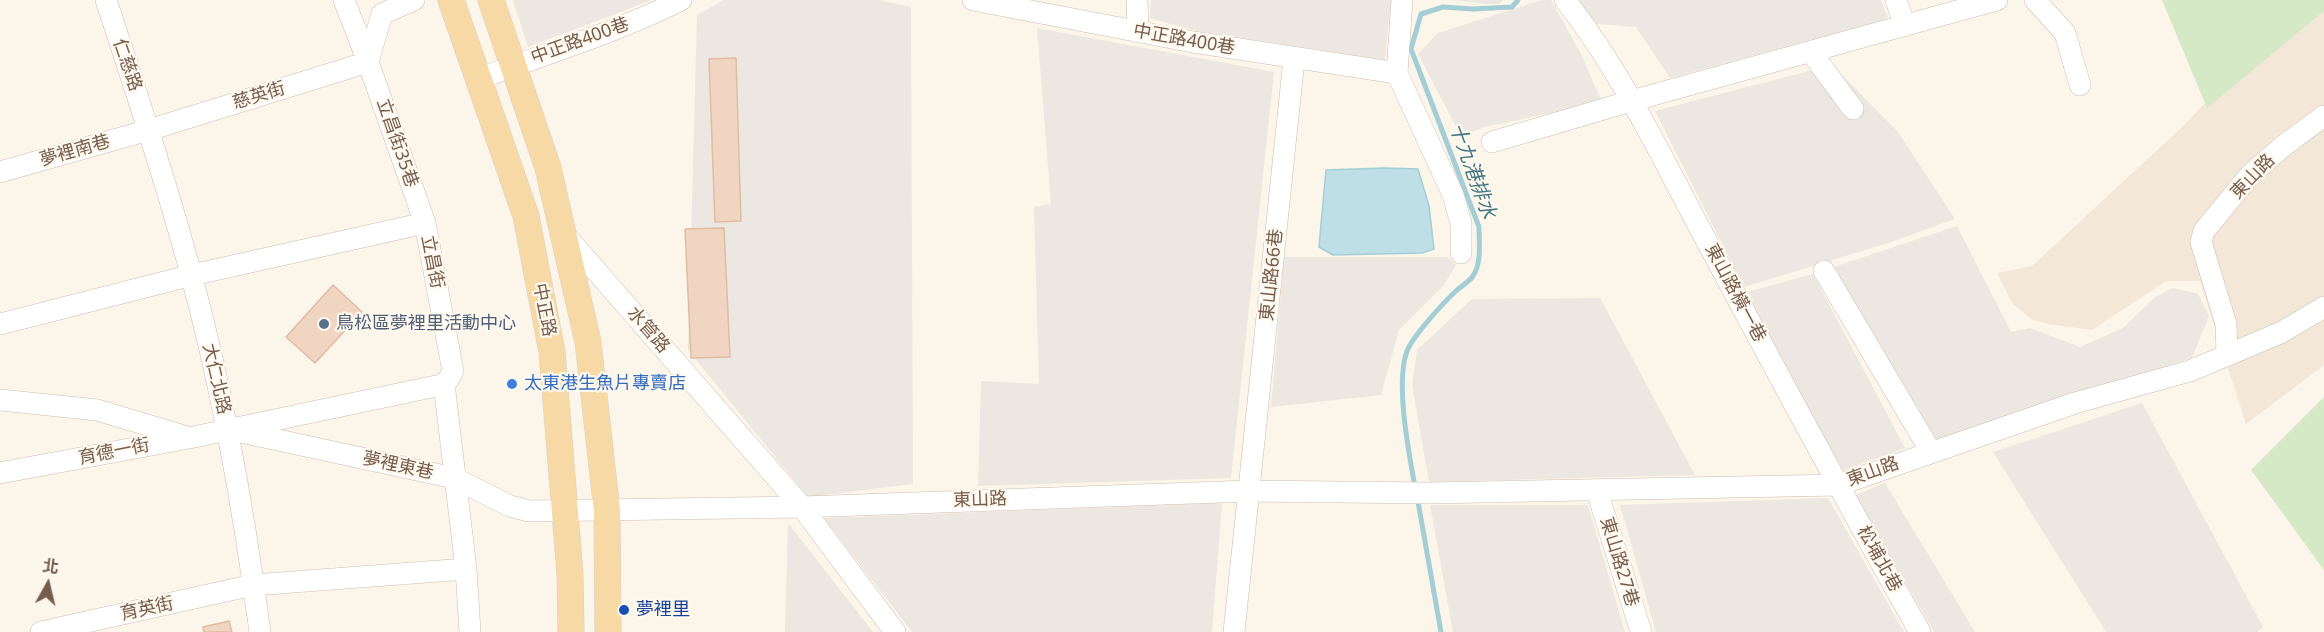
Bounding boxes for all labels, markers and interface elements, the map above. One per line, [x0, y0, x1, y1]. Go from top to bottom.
street label: 中正路400巷 [528, 13, 632, 69]
street label: 中正路400巷 [1131, 20, 1237, 60]
street label: 仁慈路 [108, 36, 146, 94]
street label: 慈英街 [230, 78, 288, 114]
street label: 立昌街35巷 [372, 96, 422, 190]
water label: 十九港排水 [1444, 120, 1500, 222]
street label: 夢裡南巷 [37, 131, 113, 171]
street label: 東山路 [2226, 150, 2280, 204]
street label: 東山路66巷 [1256, 228, 1288, 322]
street label: 立昌街 [416, 233, 448, 291]
street label: 東山路橫一巷 [1700, 240, 1770, 346]
street label: 中正路 [528, 281, 560, 339]
street label: 水管路 [622, 303, 674, 357]
place label: 鳥松區夢裡里活動中心 [336, 313, 516, 335]
marker: 鳥松區夢裡里活動中心 [317, 317, 331, 331]
street label: 大仁北路 [197, 341, 235, 417]
place label: 太東港生魚片專賣店 [524, 373, 686, 395]
marker: 太東港生魚片專賣店 [505, 377, 519, 391]
street label: 育德一街 [77, 435, 151, 469]
street label: 夢裡東巷 [361, 448, 435, 484]
street label: 東山路 [1844, 453, 1902, 491]
street label: 東山路 [953, 488, 1007, 512]
street label: 東山路27巷 [1595, 515, 1643, 609]
street label: 松埔北巷 [1852, 522, 1906, 596]
north arrow [18, 554, 78, 614]
text: 北 [41, 554, 60, 578]
street label: 育英街 [118, 593, 176, 625]
place label: 夢裡里 [636, 599, 690, 621]
marker: 夢裡里 [617, 603, 631, 617]

